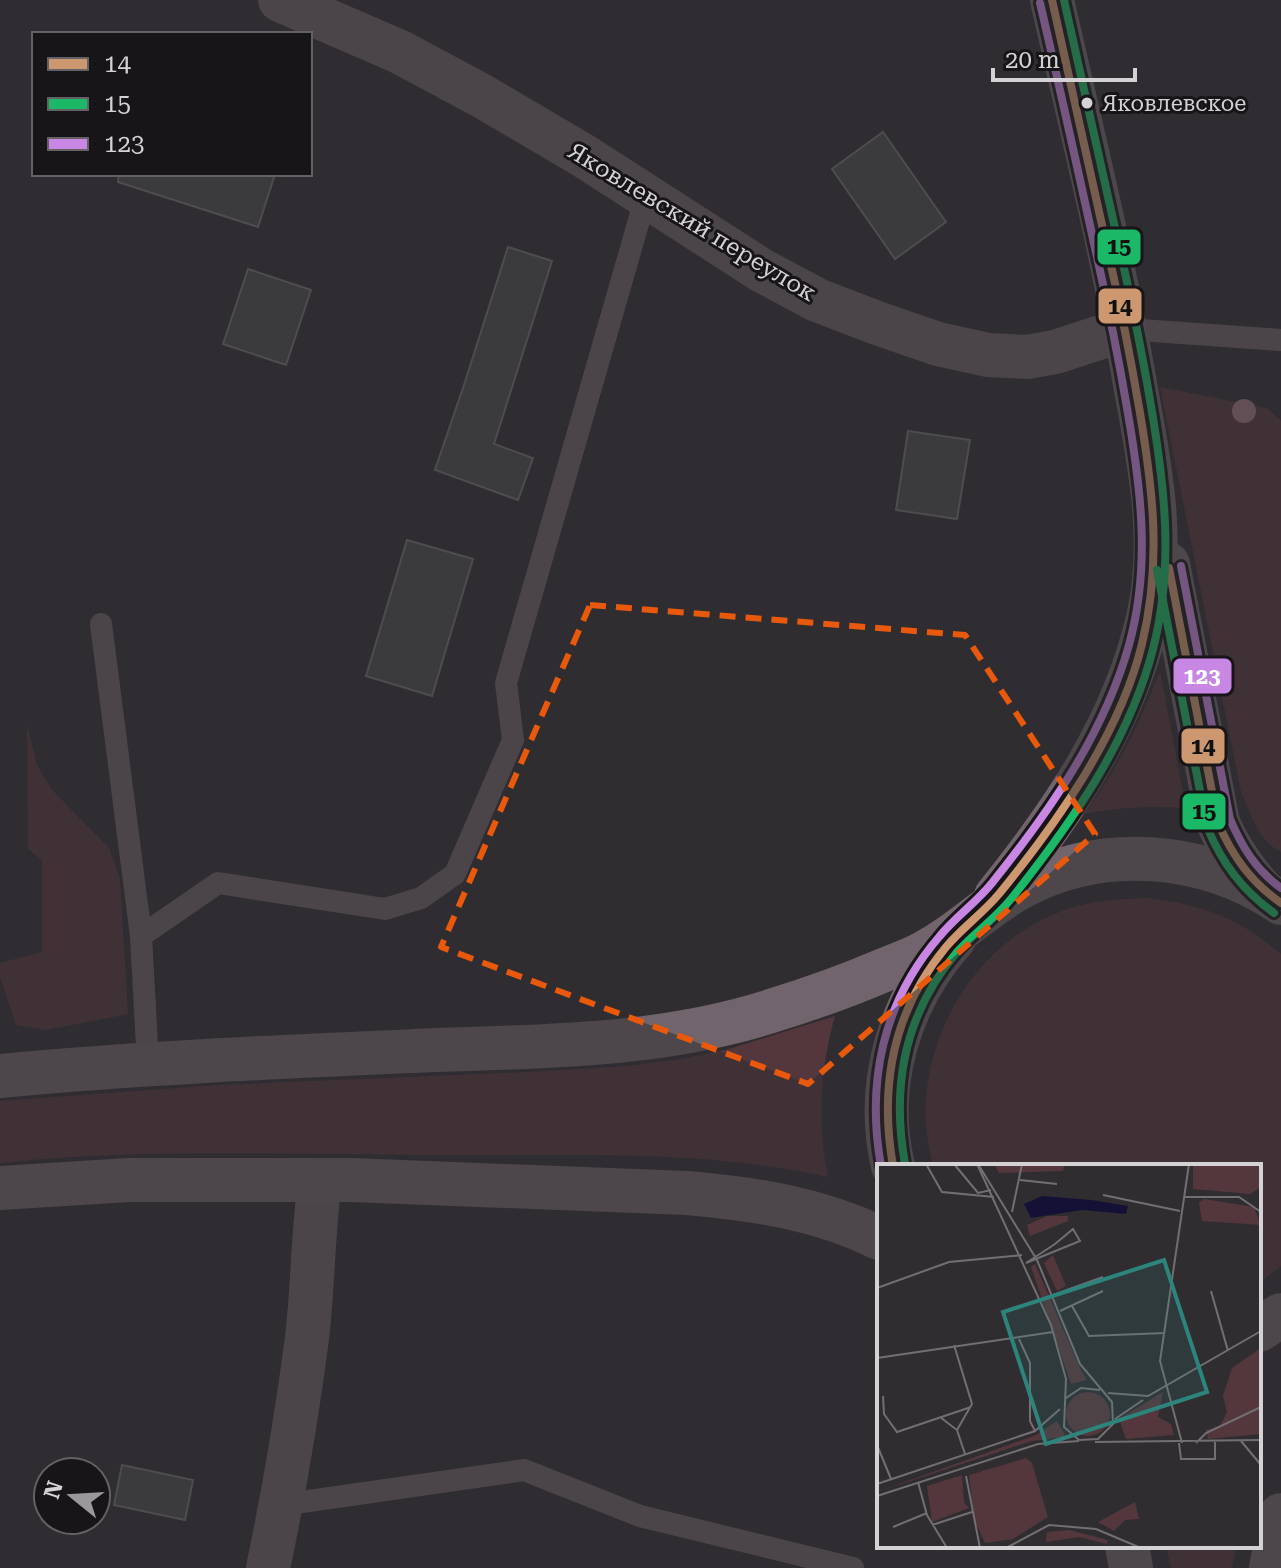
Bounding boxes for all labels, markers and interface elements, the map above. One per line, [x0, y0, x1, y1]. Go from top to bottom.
legend [32, 32, 312, 176]
scale bar [993, 32, 1135, 82]
text: 20 m [1005, 46, 1060, 74]
text: 14 [104, 50, 131, 78]
text: 15 [104, 90, 131, 118]
place label: Яковлевское [1102, 91, 1246, 116]
marker: Яковлевское [1079, 95, 1095, 111]
text: 123 [104, 130, 144, 158]
street label: Яковлевский переулок [563, 137, 821, 307]
line badge: 15 [1096, 228, 1142, 266]
text: 15 [1107, 234, 1131, 259]
line badge: 14 [1097, 287, 1143, 325]
text: 14 [1108, 294, 1133, 319]
line badge: 123 [1172, 657, 1233, 695]
text: 123 [1184, 664, 1220, 689]
line badge: 14 [1180, 727, 1226, 765]
text: 14 [1191, 734, 1216, 759]
line badge: 15 [1181, 792, 1227, 831]
text: 15 [1192, 799, 1216, 824]
inset map [877, 1164, 1261, 1548]
north arrow [32, 1456, 112, 1536]
text: N [39, 1478, 68, 1502]

